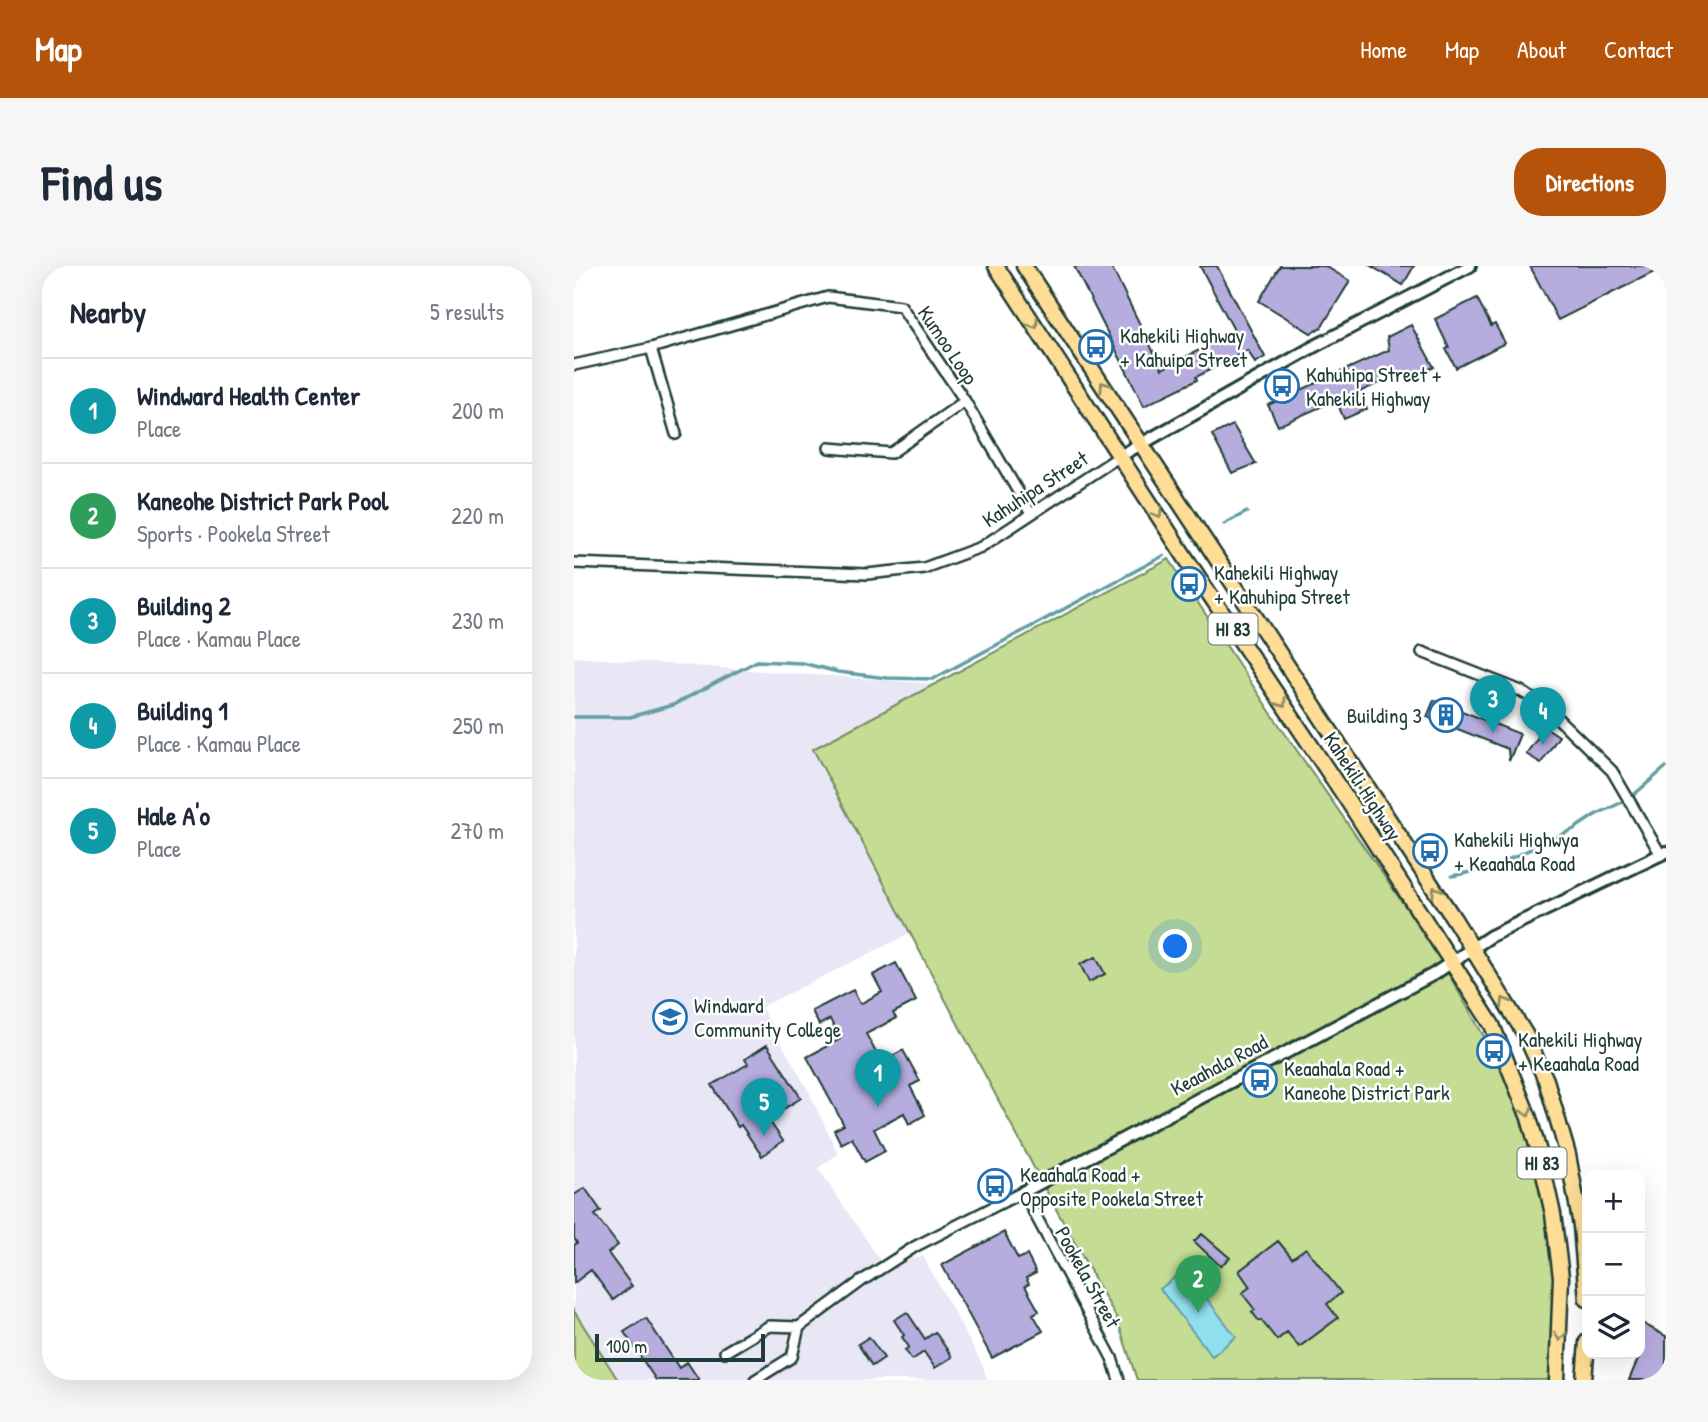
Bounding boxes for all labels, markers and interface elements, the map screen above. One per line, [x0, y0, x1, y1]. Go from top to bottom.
text: Map [35, 27, 82, 71]
text: Home [1360, 33, 1407, 65]
text: Map [1445, 33, 1479, 65]
text: About [1517, 33, 1566, 65]
text: Contact [1604, 33, 1673, 65]
button: Directions [1514, 148, 1666, 216]
text: Find us [42, 149, 162, 215]
text: Nearby [70, 292, 146, 332]
text: 5 results [430, 296, 504, 327]
street label: Kumoo Loop [911, 300, 985, 390]
one-way arrow [1026, 316, 1039, 329]
place label: Kahekili Highway + Kahuipa Street [1120, 321, 1248, 374]
bus stop icon: Kahekili Highway + Kahuipa Street [1077, 328, 1115, 366]
place label: Kahuhipa Street + Kahekili Highway [1306, 360, 1442, 413]
bus stop icon: Kahuhipa Street + Kahekili Highway [1263, 367, 1301, 405]
text: Windward Health Center [137, 378, 360, 413]
one-way arrow [1100, 381, 1112, 394]
text: 1 [89, 395, 97, 426]
text: 200 m [452, 395, 504, 426]
text: Place [137, 413, 181, 444]
street label: Kahuhipa Street [976, 443, 1094, 534]
text: Kaneohe District Park Pool [137, 483, 388, 518]
text: 2 [88, 500, 98, 531]
text: 220 m [451, 500, 504, 531]
one-way arrow [1149, 505, 1162, 518]
text: Sports · Pookela Street [137, 518, 330, 549]
place label: Kahekili Highway + Kahuhipa Street [1214, 558, 1351, 611]
bus stop icon: Kahekili Highway + Kahuhipa Street [1170, 565, 1208, 603]
text: Building 2 [137, 588, 231, 623]
text: 3 [88, 605, 98, 636]
text: 230 m [452, 605, 504, 636]
road number: HI 83 [1208, 614, 1258, 644]
text: Place · Kamau Place [137, 623, 301, 654]
pin: 3 [1470, 675, 1516, 733]
pin: 4 [1520, 687, 1566, 745]
text: Building 1 [137, 693, 228, 728]
one-way arrow [1274, 695, 1287, 708]
building icon: Building 3 [1427, 696, 1465, 734]
place label: Building 3 [1347, 701, 1422, 730]
text: 4 [89, 710, 97, 741]
text: 250 m [452, 710, 504, 741]
street label: Kahekili Highway [1317, 726, 1409, 846]
text: Place · Kamau Place [137, 728, 301, 759]
text: Hale A'o [137, 798, 210, 833]
text: 5 [88, 815, 98, 846]
text: 270 m [451, 815, 504, 846]
place label: Kahekili Highwya + Keaahala Road [1454, 825, 1578, 878]
bus stop icon: Kahekili Highwya + Keaahala Road [1411, 832, 1449, 870]
text: Place [137, 833, 181, 864]
one-way arrow [1431, 885, 1444, 898]
your location [1158, 929, 1192, 963]
place label: Windward Community College [694, 991, 841, 1044]
one-way arrow [1501, 997, 1514, 1010]
school or university icon: Windward Community College [651, 998, 689, 1036]
place label: Kahekili Highway + Keaahala Road [1518, 1025, 1643, 1078]
street label: Keaahala Road [1165, 1027, 1273, 1103]
bus stop icon: Kahekili Highway + Keaahala Road [1475, 1032, 1513, 1070]
pin: 1 [855, 1049, 901, 1107]
place label: Keaahala Road + Kaneohe District Park [1284, 1054, 1450, 1107]
bus stop icon: Keaahala Road + Kaneohe District Park [1241, 1061, 1279, 1099]
pin: 5 [741, 1078, 787, 1136]
one-way arrow [1519, 1105, 1533, 1118]
road number: HI 83 [1518, 1148, 1566, 1178]
place label: Keaahala Road + Opposite Pookela Street [1020, 1160, 1204, 1213]
bus stop icon: Keaahala Road + Opposite Pookela Street [976, 1167, 1014, 1205]
map controls [1582, 1170, 1645, 1359]
button: + [1582, 1170, 1645, 1233]
street label: Pookela Street [1048, 1221, 1128, 1334]
button: − [1582, 1233, 1645, 1296]
pin: 2 [1175, 1255, 1221, 1313]
button: layers [1582, 1296, 1645, 1359]
one-way arrow [1553, 1330, 1568, 1341]
scale bar [595, 1331, 765, 1363]
text: 100 m [606, 1333, 647, 1359]

